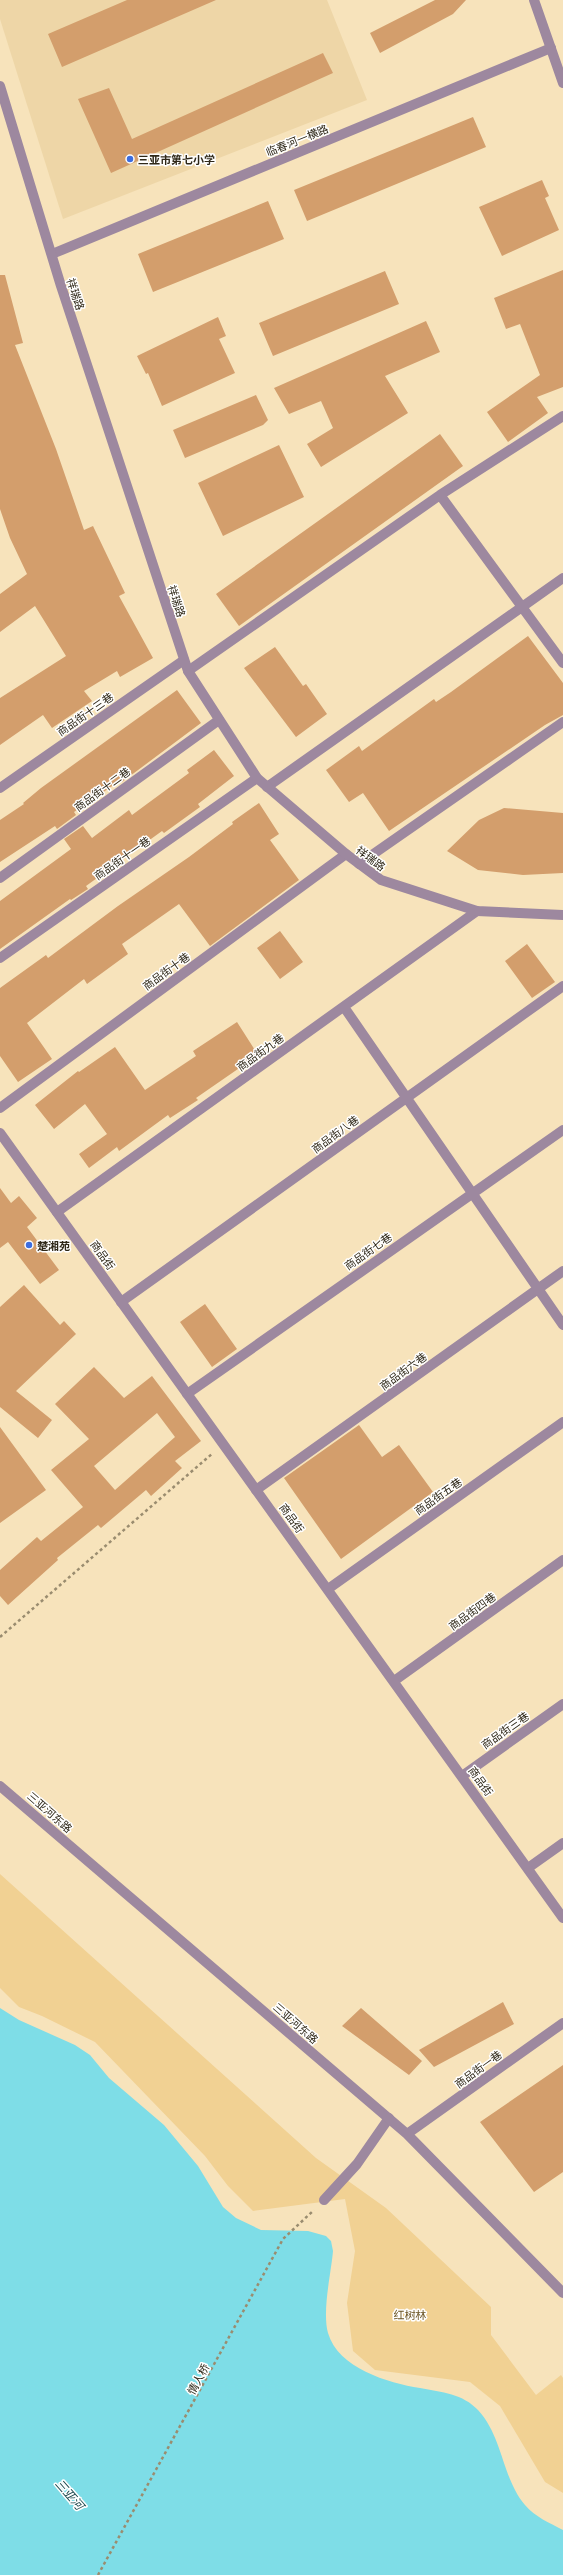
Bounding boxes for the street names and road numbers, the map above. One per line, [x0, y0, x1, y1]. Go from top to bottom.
street label: 临春河一横路 [264, 122, 330, 158]
street label: 祥瑞路 [65, 276, 87, 312]
street label: 祥瑞路 [166, 583, 188, 619]
street label: 商品街十三巷 [54, 690, 116, 738]
street label: 商品街十二巷 [71, 764, 133, 814]
street label: 商品街十一巷 [91, 834, 153, 882]
street label: 祥瑞路 [354, 843, 388, 873]
street label: 商品街十巷 [140, 950, 192, 992]
street label: 商品街九巷 [234, 1031, 286, 1073]
street label: 商品街八巷 [309, 1113, 361, 1155]
street label: 商品街七巷 [342, 1230, 394, 1272]
street label: 商品街 [88, 1238, 118, 1272]
street label: 商品街六巷 [377, 1350, 429, 1392]
street label: 商品街五巷 [412, 1475, 464, 1517]
street label: 商品街 [277, 1501, 307, 1535]
street label: 商品街四巷 [446, 1590, 498, 1632]
street label: 商品街三巷 [479, 1709, 531, 1751]
street label: 商品街 [466, 1764, 496, 1798]
street label: 三亚河东路 [25, 1789, 75, 1835]
street label: 三亚河东路 [271, 2000, 321, 2046]
street label: 商品街一巷 [452, 2048, 504, 2090]
street label: 情人桥 [184, 2361, 212, 2397]

